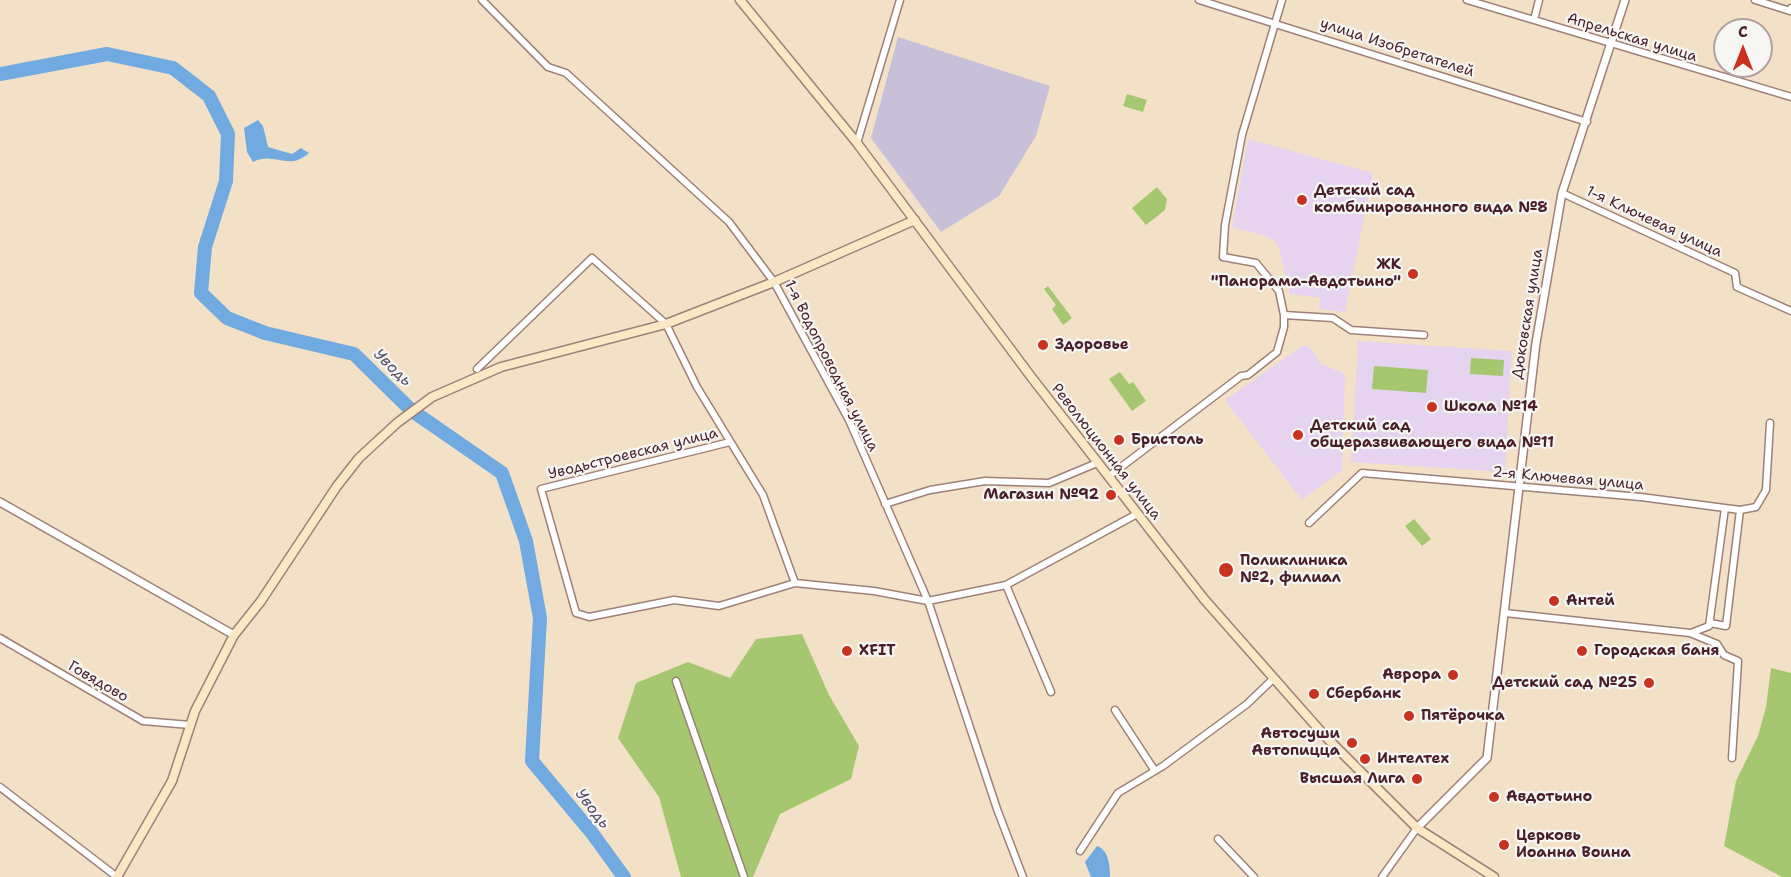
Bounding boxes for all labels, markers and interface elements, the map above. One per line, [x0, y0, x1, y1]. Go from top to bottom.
street label: Апрельская улица [1565, 10, 1699, 66]
street label: улица Изобретателей [1318, 15, 1476, 81]
north arrow [1713, 18, 1773, 78]
text: С [1738, 21, 1748, 42]
place label: Детский сад комбинированного вида №8 [1314, 182, 1548, 217]
street label: 1-я Ключевая улица [1583, 183, 1725, 261]
marker: Детский сад комбинированного вида №8 [1295, 193, 1309, 207]
street label: Дюковская улица [1509, 248, 1547, 380]
place label: ЖК "Панорама-Авдотьино" [1211, 256, 1401, 291]
marker: ЖК "Панорама-Авдотьино" [1406, 267, 1420, 281]
street label: 1-я Водопроводная улица [780, 277, 882, 455]
place label: Здоровье [1055, 336, 1129, 354]
marker: Здоровье [1036, 338, 1050, 352]
water label: Уводь [369, 345, 415, 391]
street label: Революционная улица [1047, 380, 1165, 524]
place label: Школа №14 [1444, 398, 1538, 416]
marker: Школа №14 [1425, 400, 1439, 414]
place label: Детский сад общеразвивающего вида №11 [1310, 417, 1554, 452]
street label: Уводьстроевская улица [546, 424, 720, 484]
marker: Детский сад общеразвивающего вида №11 [1291, 428, 1305, 442]
place label: Бристоль [1131, 431, 1204, 449]
marker: Бристоль [1112, 433, 1126, 447]
street label: 2-я Ключевая улица [1492, 463, 1644, 495]
place label: Магазин №92 [983, 486, 1099, 504]
marker: Магазин №92 [1104, 488, 1118, 502]
place label: Поликлиника №2, филиал [1240, 552, 1348, 587]
marker: Поликлиника №2, филиал [1217, 561, 1235, 579]
place label: Антей [1566, 592, 1615, 610]
marker: Антей [1547, 594, 1561, 608]
place label: XFIT [859, 642, 896, 660]
place label: Городская баня [1594, 642, 1719, 660]
marker: XFIT [840, 644, 854, 658]
marker: Городская баня [1575, 644, 1589, 658]
street label: Говядово [65, 658, 131, 706]
place label: Аврора [1382, 666, 1441, 684]
marker: Аврора [1446, 668, 1460, 682]
place label: Детский сад №25 [1492, 674, 1637, 692]
marker: Детский сад №25 [1642, 676, 1656, 690]
place label: Сбербанк [1326, 685, 1401, 703]
marker: Сбербанк [1307, 687, 1321, 701]
place label: Пятёрочка [1421, 707, 1505, 725]
marker: Пятёрочка [1402, 709, 1416, 723]
place label: Автосуши Автопицца [1252, 725, 1340, 760]
marker: Автосуши Автопицца [1345, 736, 1359, 750]
place label: Интелтех [1377, 750, 1449, 768]
marker: Интелтех [1358, 752, 1372, 766]
place label: Высшая Лига [1300, 770, 1405, 788]
marker: Высшая Лига [1410, 772, 1424, 786]
water label: Уводь [570, 785, 614, 833]
place label: Авдотьино [1506, 788, 1592, 806]
marker: Авдотьино [1487, 790, 1501, 804]
place label: Церковь Иоанна Воина [1516, 827, 1631, 862]
marker: Церковь Иоанна Воина [1497, 838, 1511, 852]

